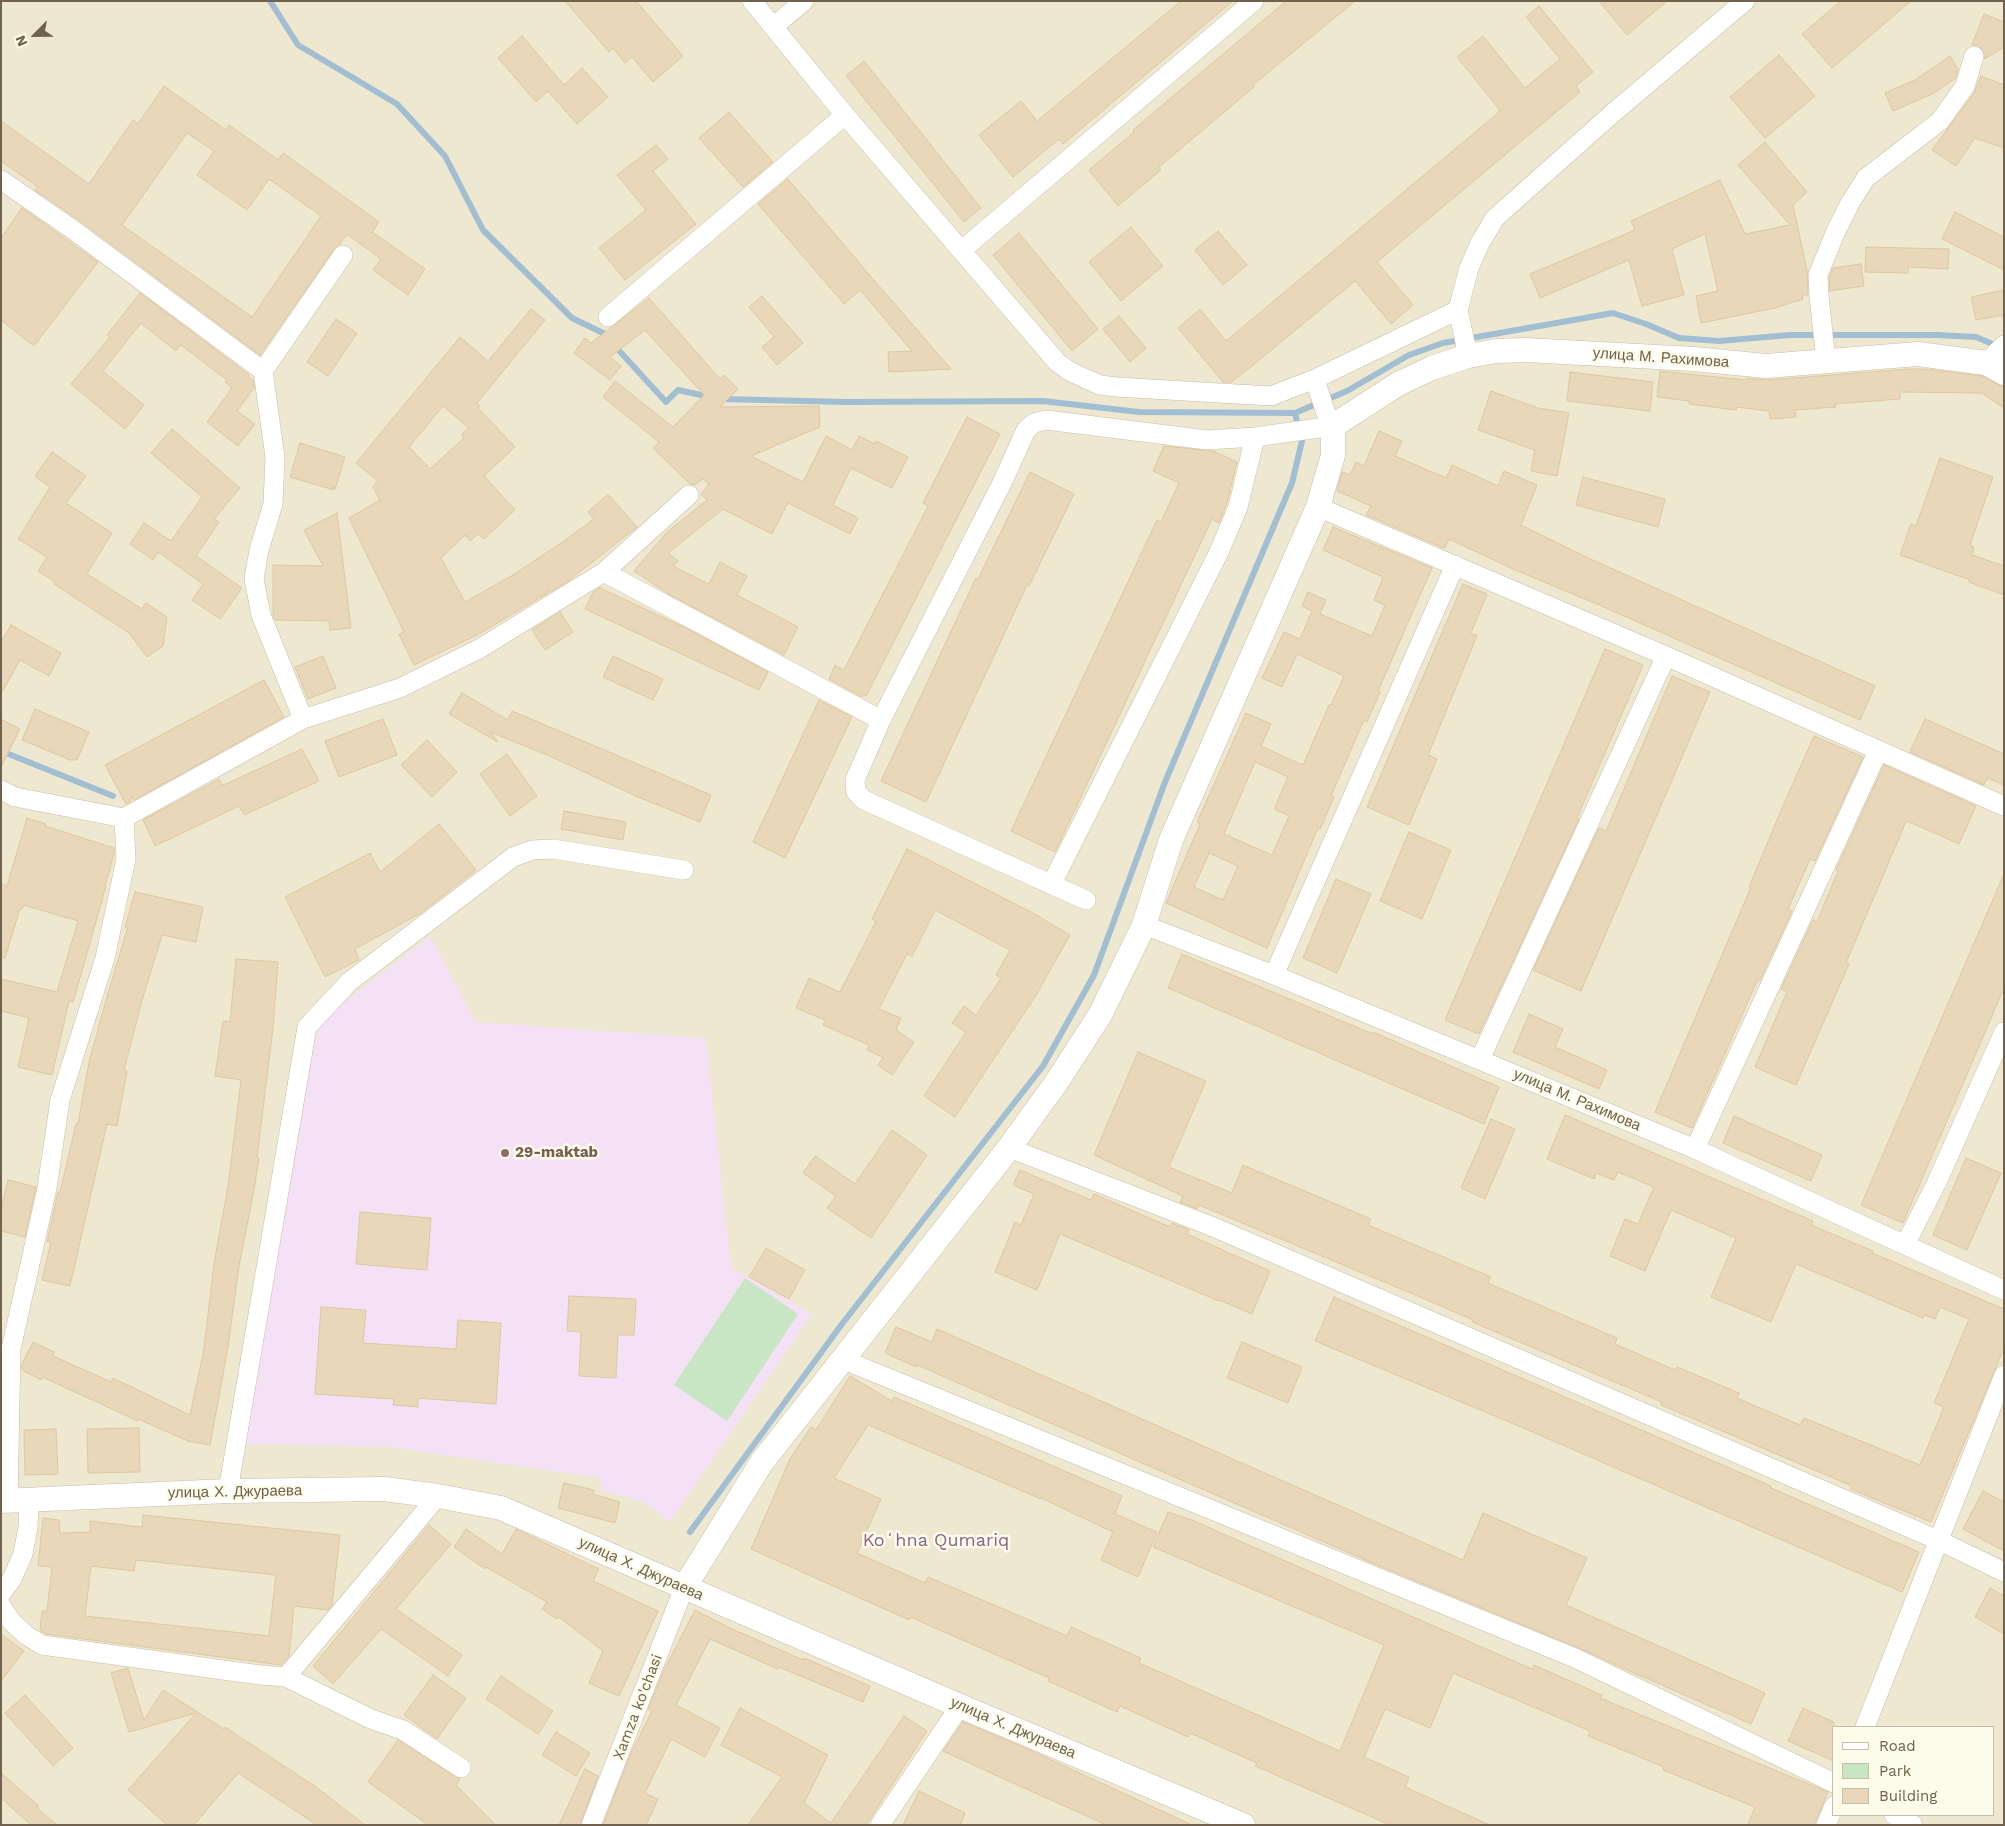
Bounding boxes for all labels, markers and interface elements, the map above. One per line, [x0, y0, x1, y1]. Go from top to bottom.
north arrow [10, 10, 60, 60]
text: N [12, 33, 31, 49]
street label: улица М. Рахимова [1592, 344, 1730, 372]
street label: улица М. Рахимова [1511, 1065, 1643, 1135]
place label: 29-maktab [515, 1144, 598, 1162]
marker: 29-maktab [499, 1147, 511, 1159]
street label: улица Х. Джураева [168, 1482, 302, 1502]
district label: Koʻhna Qumariq [863, 1530, 1009, 1552]
street label: улица Х. Джураева [576, 1533, 706, 1605]
street label: Xamza ko'chasi [610, 1652, 666, 1762]
street label: улица Х. Джураева [948, 1693, 1078, 1763]
legend [1832, 1726, 1995, 1816]
text: Road [1879, 1737, 1916, 1755]
text: Park [1879, 1762, 1911, 1780]
text: Building [1879, 1787, 1937, 1805]

